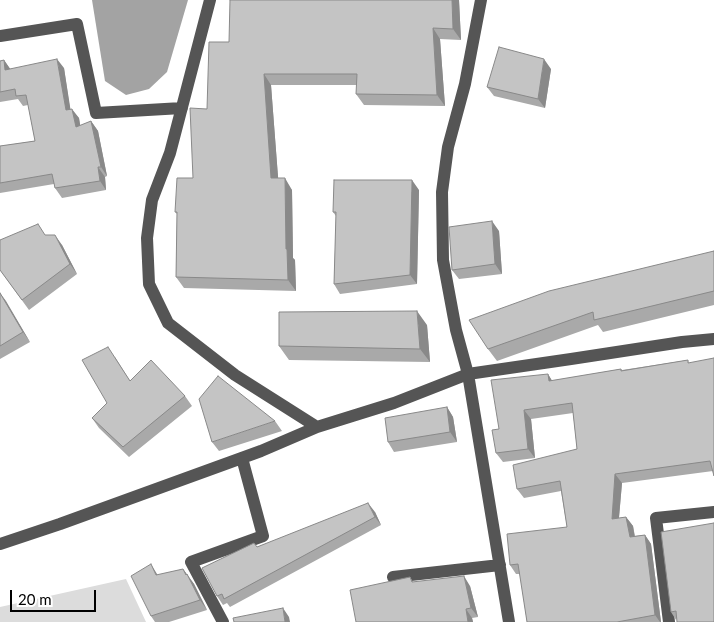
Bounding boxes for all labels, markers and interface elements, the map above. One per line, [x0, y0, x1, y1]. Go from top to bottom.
scale bar [12, 580, 99, 612]
text: 20 m [18, 590, 52, 608]

